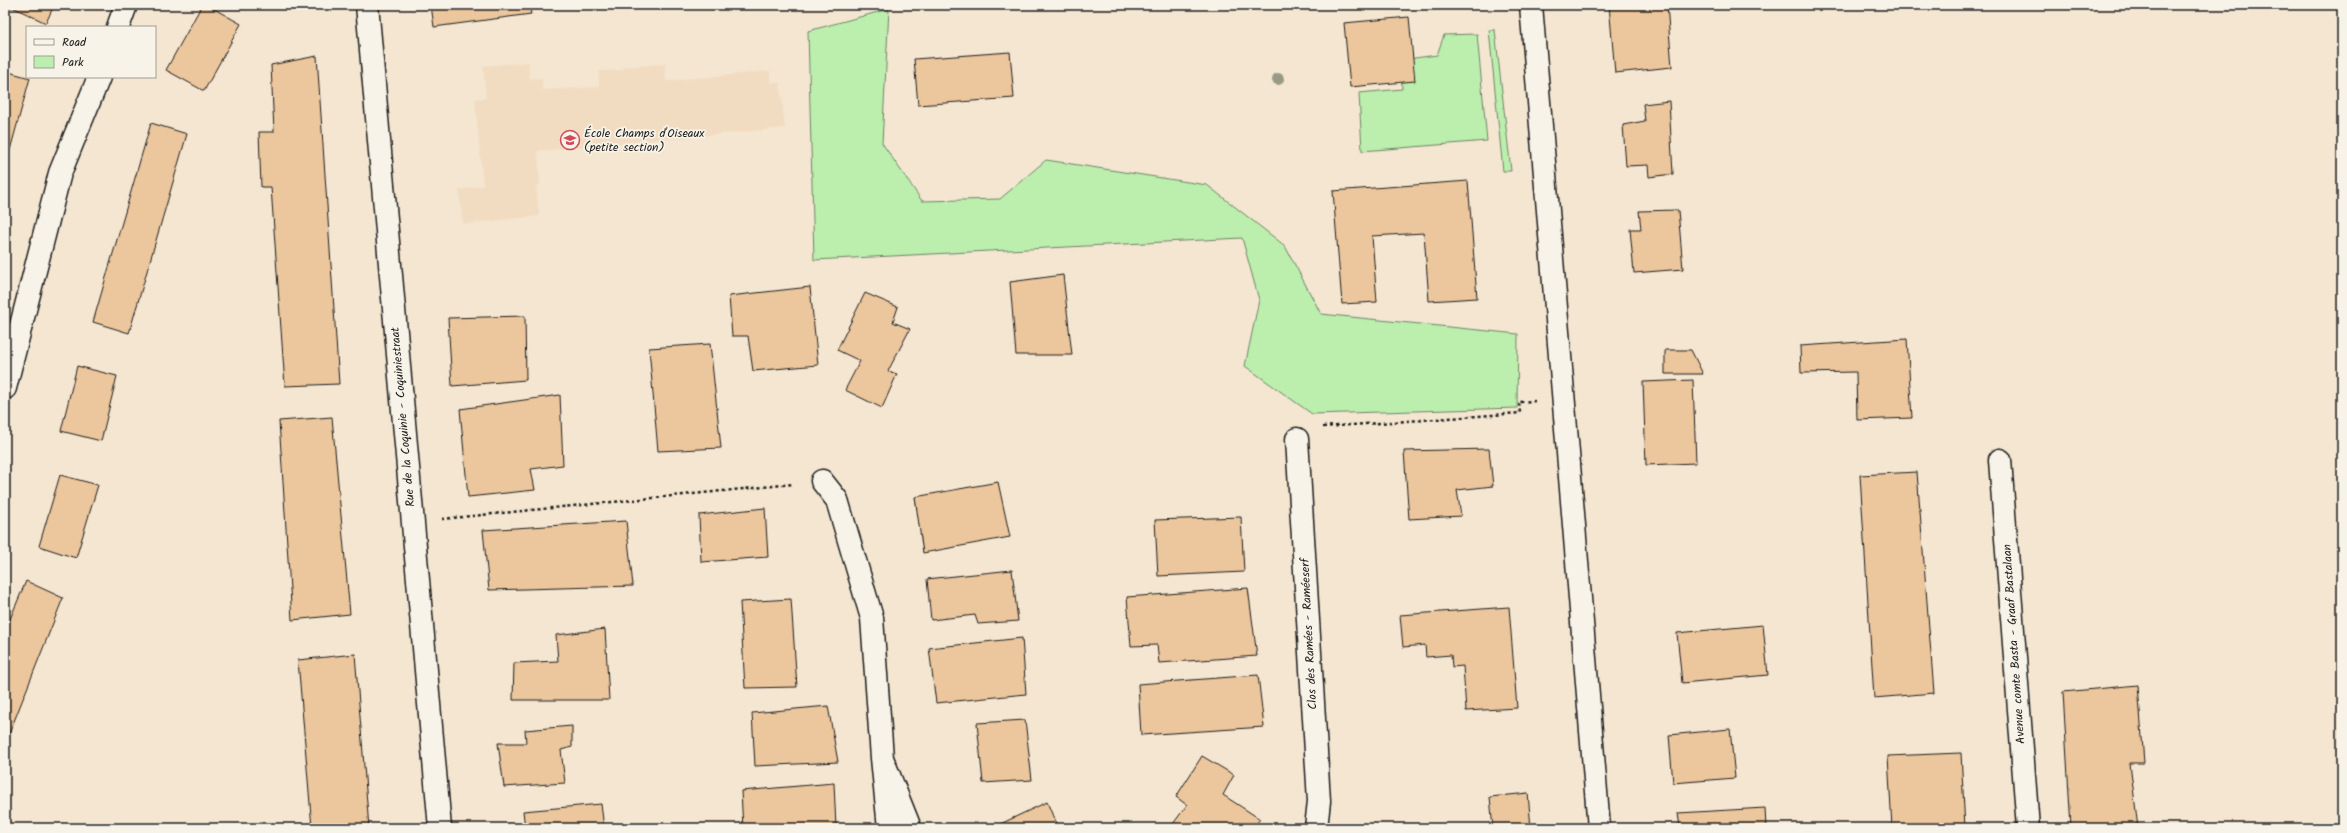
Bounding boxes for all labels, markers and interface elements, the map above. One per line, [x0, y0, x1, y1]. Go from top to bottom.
legend [26, 26, 156, 78]
text: Road [62, 33, 87, 52]
text: Park [62, 53, 84, 72]
place label: École Champs d'Oiseaux (petite section) [584, 124, 705, 157]
school or university icon: École Champs d'Oiseaux (petite section) [559, 129, 581, 151]
street label: Rue de la Coquinie - Coquiniestraat [386, 326, 420, 508]
street label: Avenue comte Basta - Graaf Bastalaan [1998, 543, 2030, 745]
street label: Clos des Ramées - Raméeserf [1295, 556, 1322, 710]

